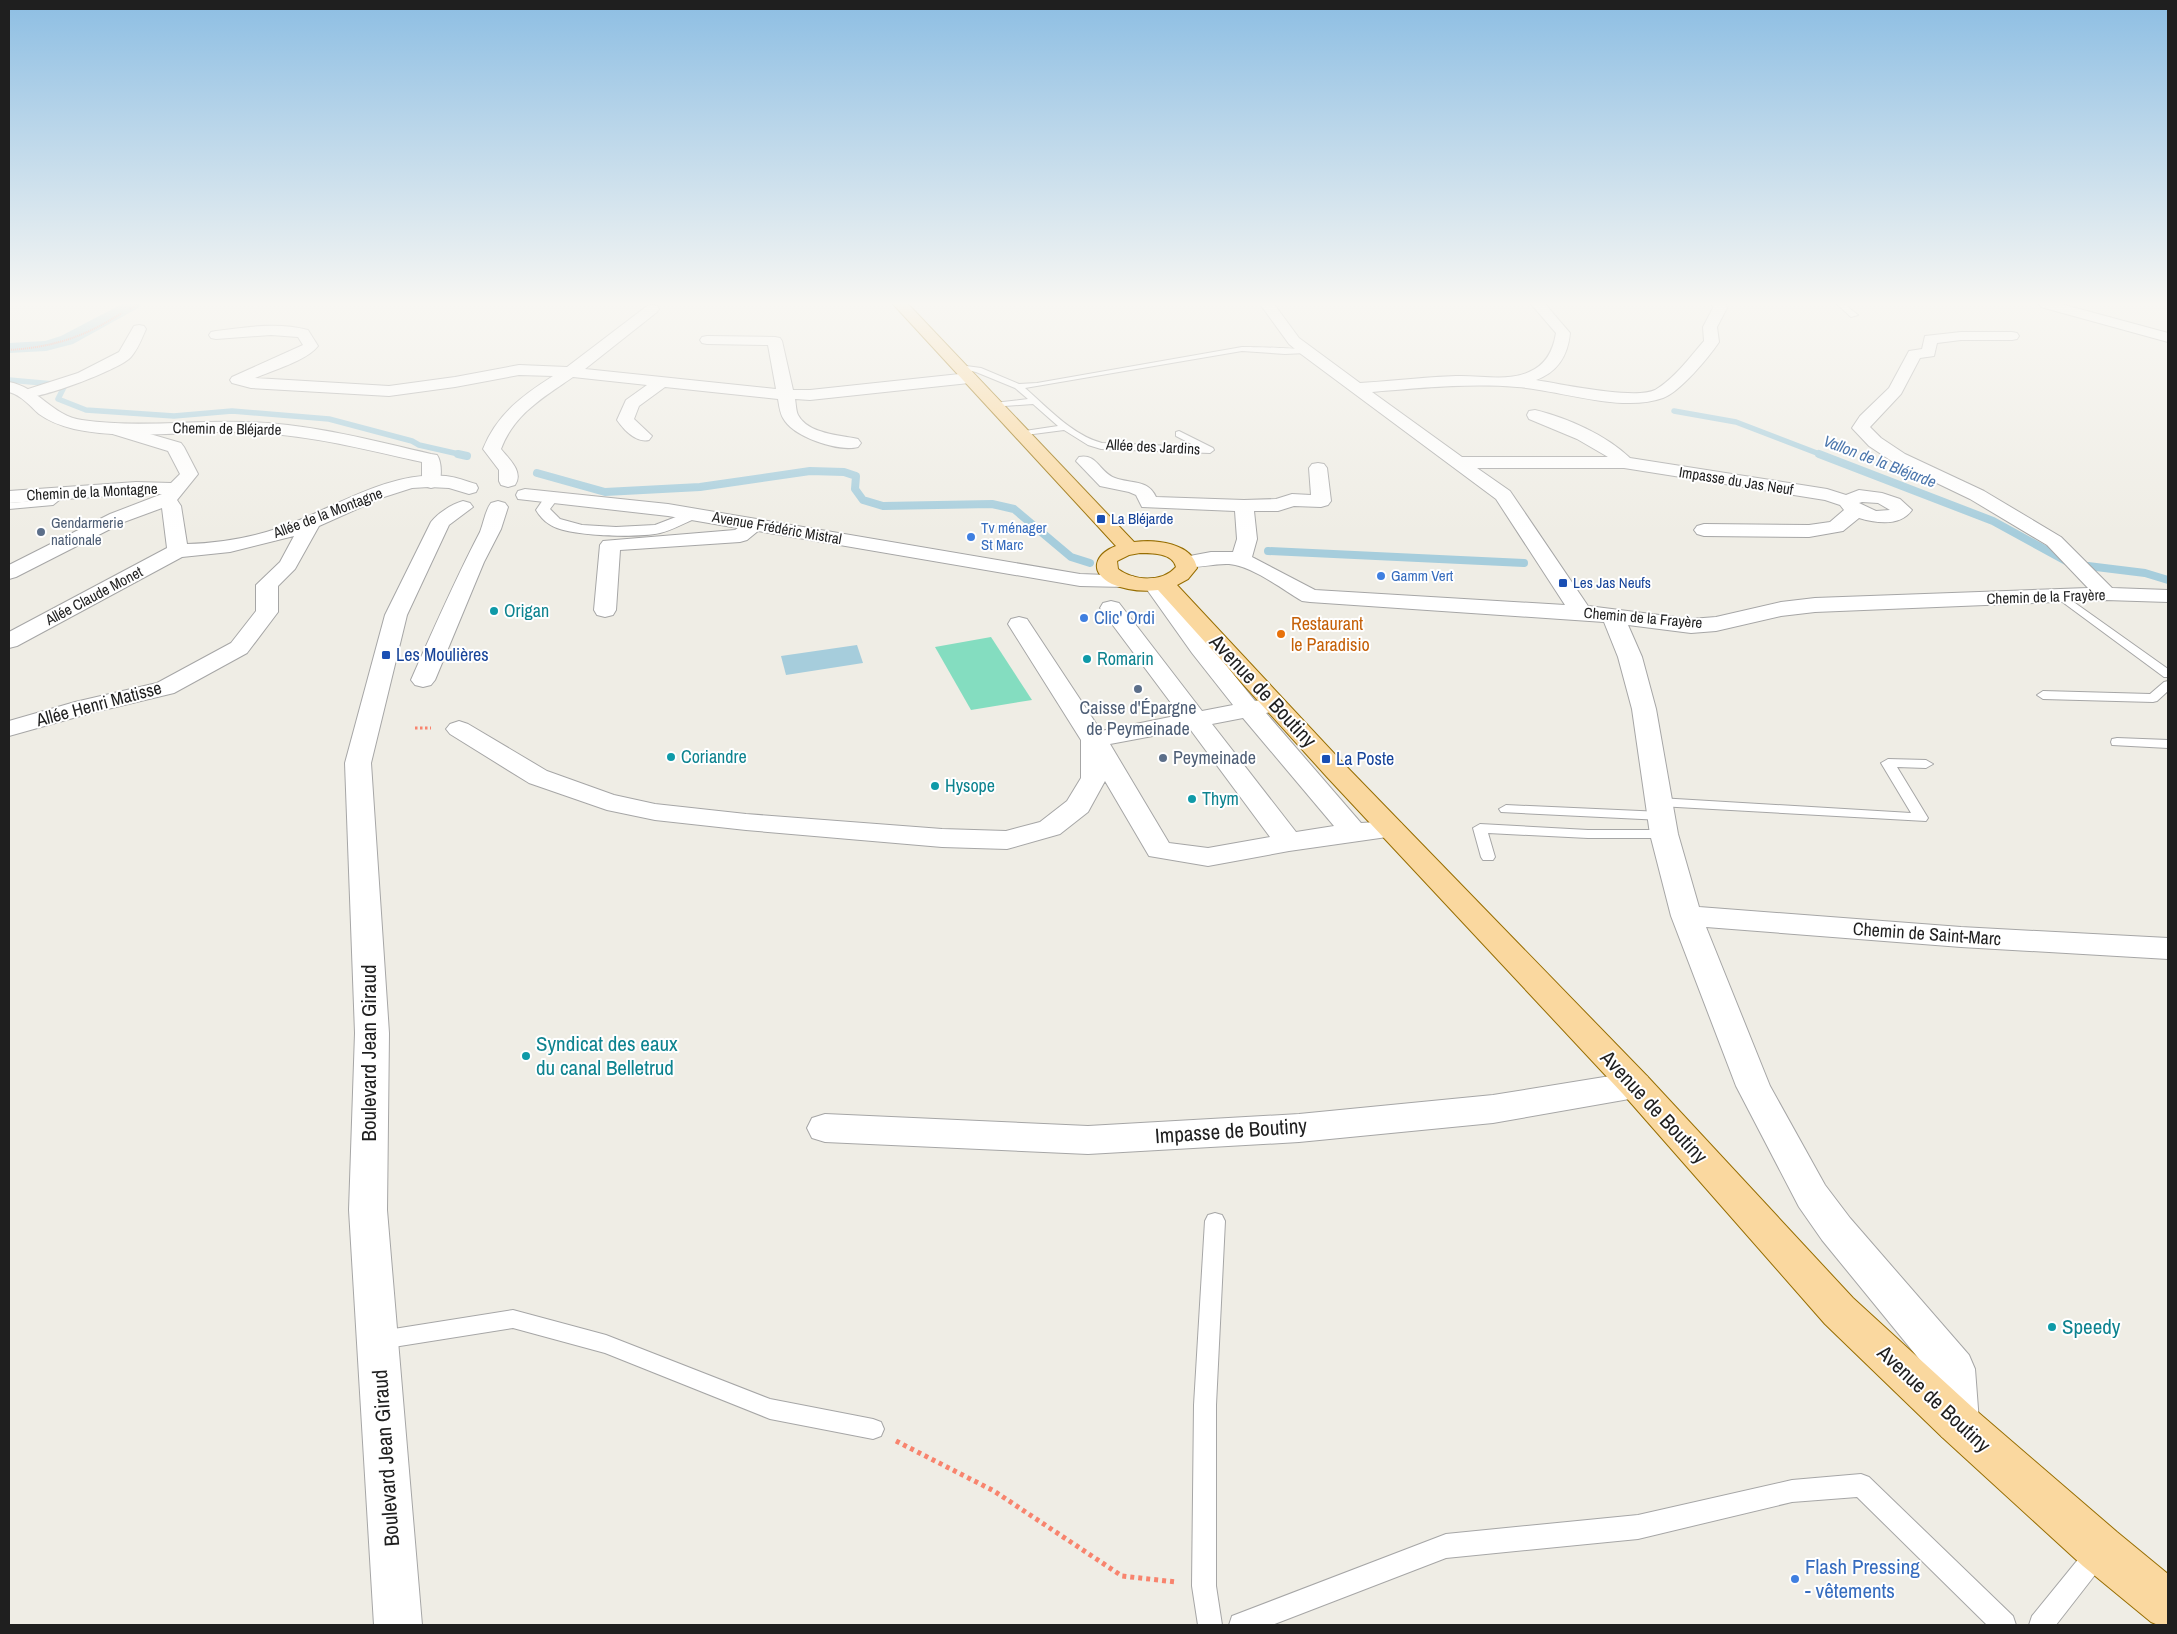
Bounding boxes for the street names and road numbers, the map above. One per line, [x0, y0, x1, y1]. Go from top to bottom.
street label: Chemin de Bléjarde [172, 417, 282, 440]
street label: Allée des Jardins [1104, 433, 1201, 459]
street label: Impasse du Jas Neuf [1677, 461, 1795, 500]
street label: Chemin de la Montagne [26, 478, 158, 505]
street label: Allée de la Montagne [269, 482, 386, 543]
street label: Avenue Frédéric Mistral [710, 506, 843, 549]
street label: Allée Claude Monet [41, 561, 147, 630]
street label: Chemin de la Frayère [1986, 584, 2106, 609]
street label: Chemin de la Frayère [1583, 602, 1703, 633]
street label: Avenue de Boutiny [1203, 627, 1324, 754]
street label: Allée Henri Matisse [32, 675, 164, 733]
street label: Chemin de Saint-Marc [1852, 916, 2002, 951]
street label: Boulevard Jean Giraud [354, 964, 383, 1142]
street label: Avenue de Boutiny [1594, 1043, 1715, 1170]
street label: Impasse de Boutiny [1154, 1111, 1308, 1150]
street label: Avenue de Boutiny [1871, 1338, 1998, 1459]
street label: Boulevard Jean Giraud [365, 1369, 406, 1547]

